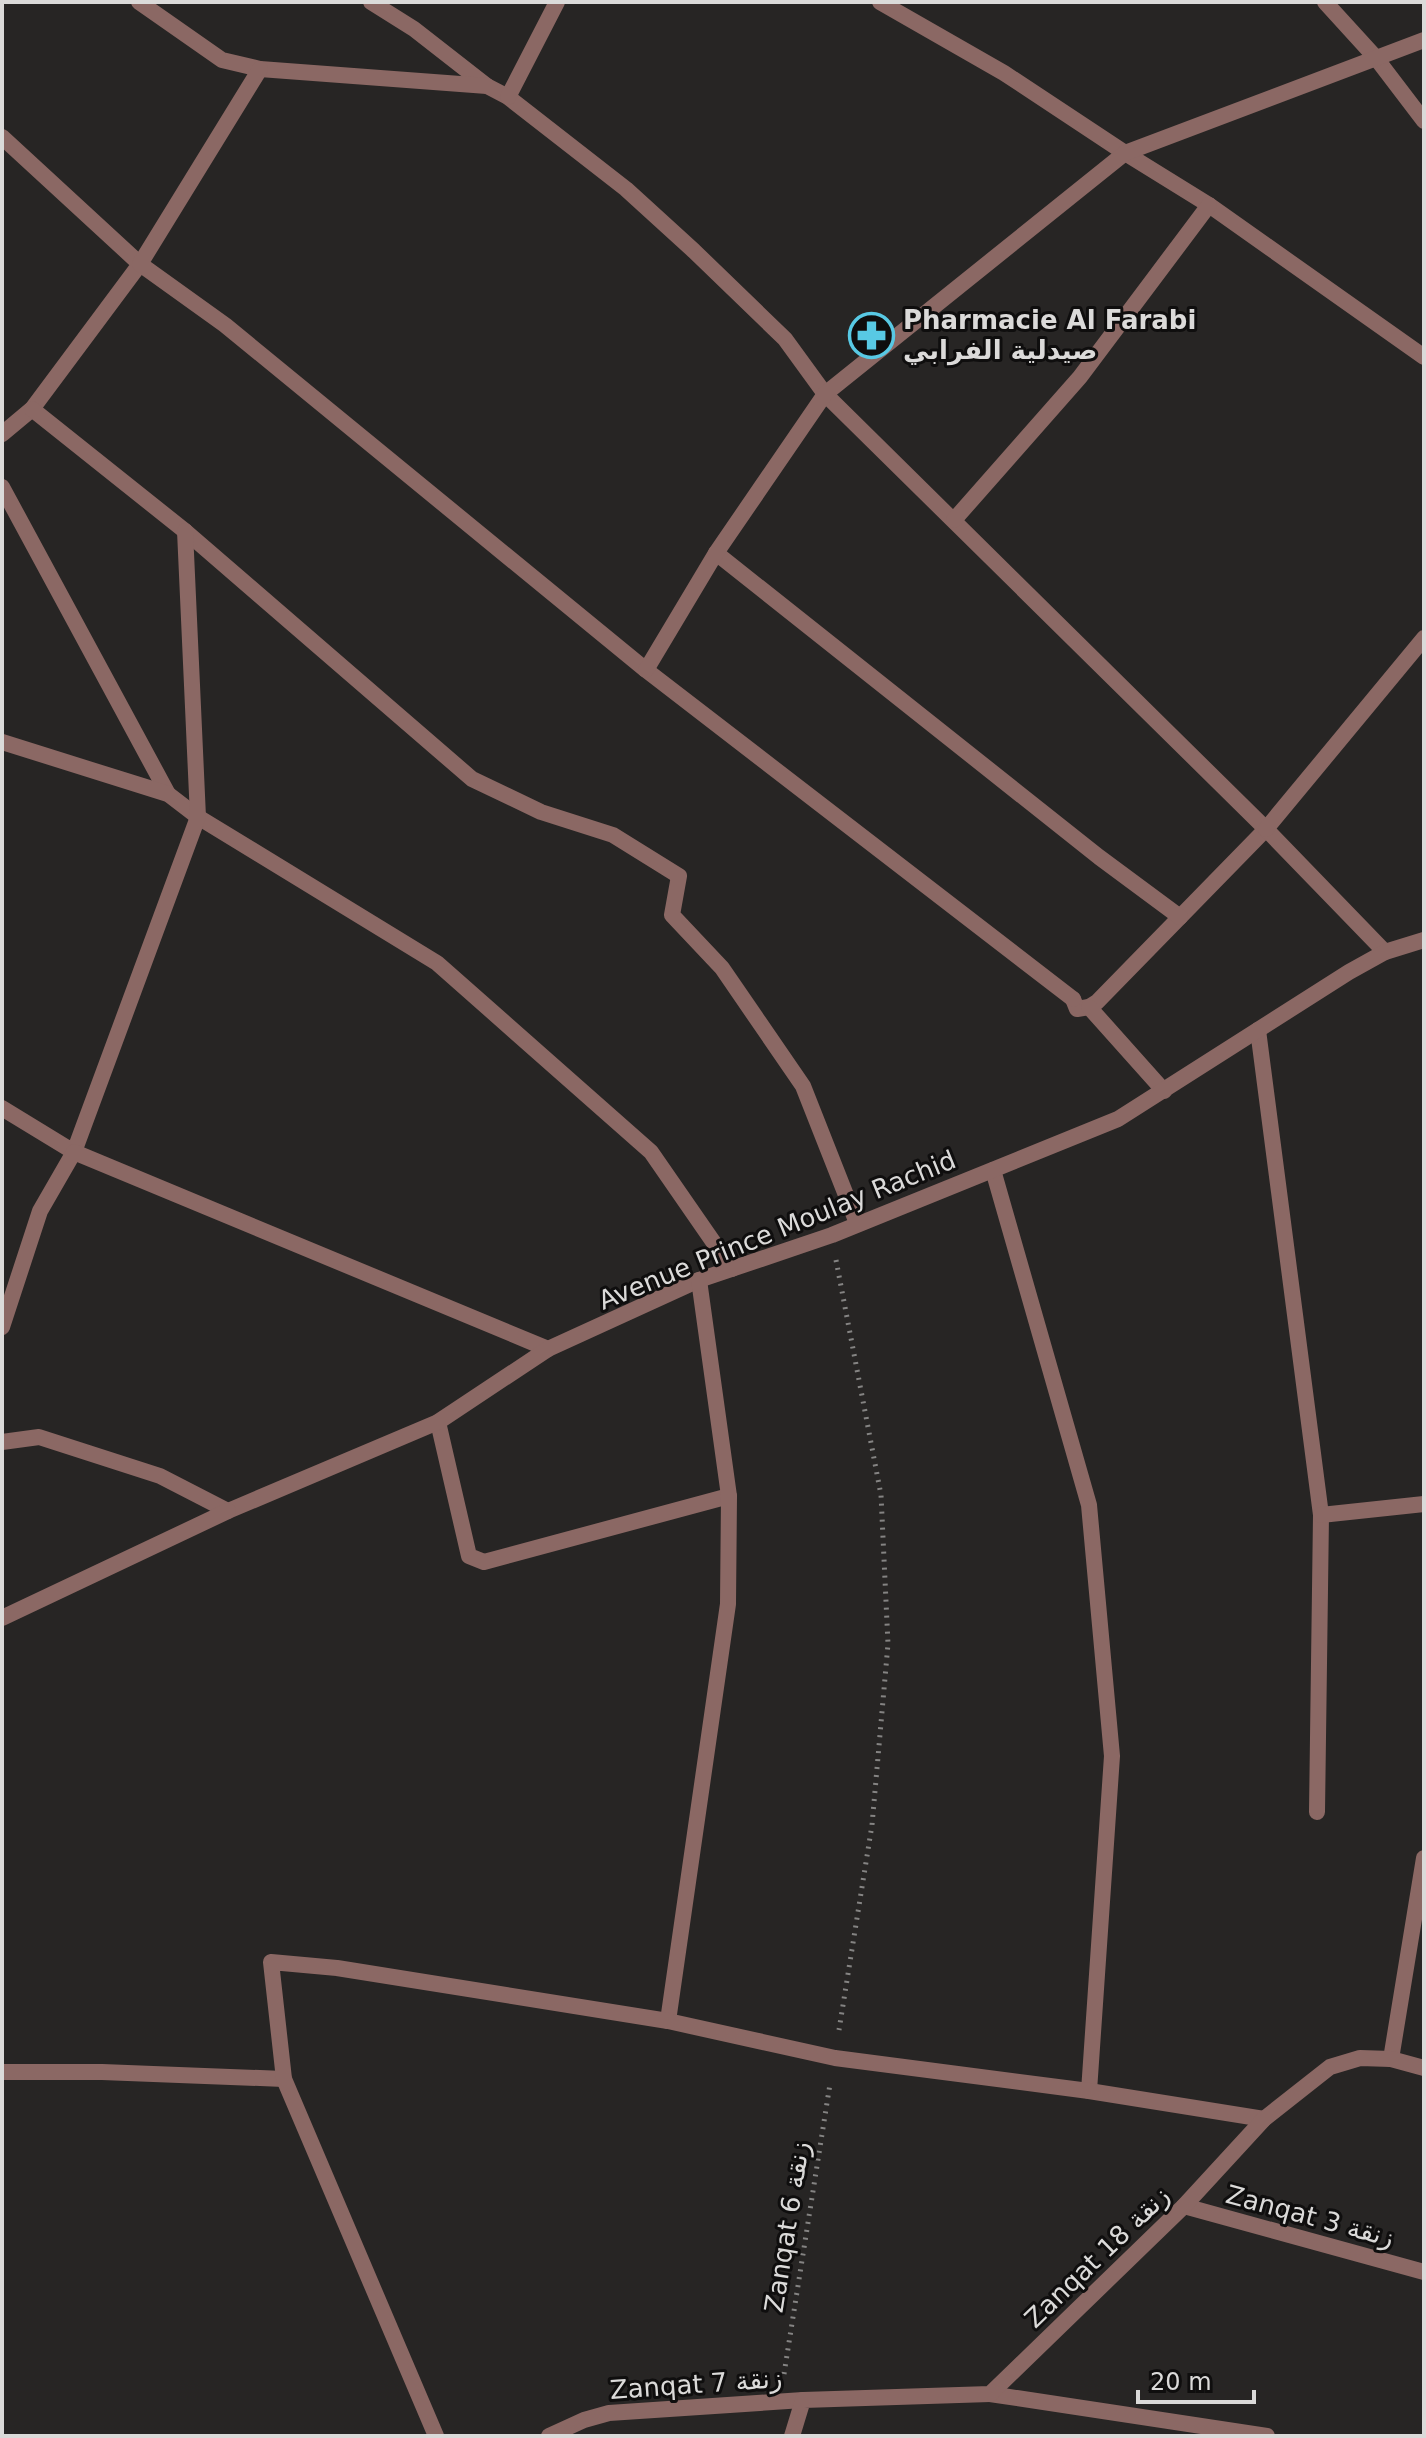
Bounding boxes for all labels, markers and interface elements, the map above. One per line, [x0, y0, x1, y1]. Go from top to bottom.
place label: Pharmacie Al Farabi صيدلية الفرابي [903, 305, 1196, 366]
pharmacy icon: Pharmacie Al Farabi صيدلية الفرابي [848, 311, 896, 359]
street label: Avenue Prince Moulay Rachid [594, 1144, 960, 1316]
street label: Zanqat 6 زنقة [759, 2139, 815, 2315]
street label: Zanqat 3 زنقة [1223, 2179, 1397, 2253]
street label: Zanqat 18 زنقة [1018, 2180, 1176, 2334]
scale bar [1138, 2354, 1254, 2404]
street label: Zanqat 7 زنقة [609, 2363, 783, 2405]
text: 20 m [1150, 2368, 1212, 2396]

